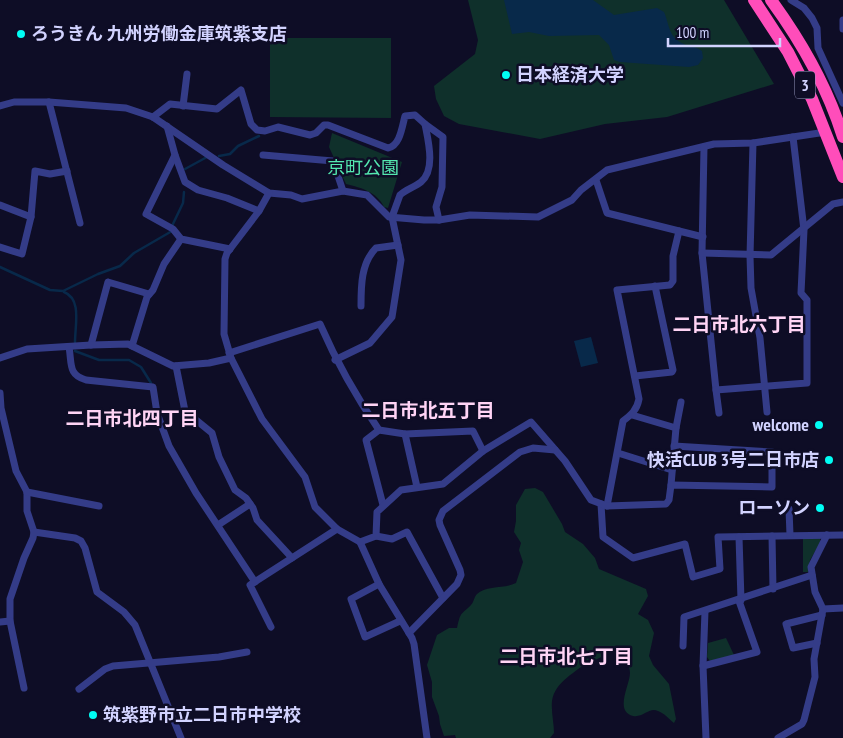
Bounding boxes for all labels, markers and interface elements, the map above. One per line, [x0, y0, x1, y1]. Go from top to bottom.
scale bar [668, 15, 780, 47]
place label: ろうきん 九州労働金庫筑紫支店 [31, 22, 287, 45]
text: 100 m [676, 23, 709, 42]
marker: ろうきん 九州労働金庫筑紫支店 [15, 28, 27, 40]
place label: 日本経済大学 [516, 63, 624, 86]
marker: 日本経済大学 [500, 69, 512, 81]
road number: 3 [795, 72, 815, 98]
park label: 京町公園 [327, 156, 399, 179]
district label: 二日市北六丁目 [672, 312, 806, 336]
district label: 二日市北五丁目 [361, 398, 495, 422]
district label: 二日市北四丁目 [65, 406, 199, 430]
place label: welcome [752, 413, 809, 436]
marker: welcome [813, 419, 825, 431]
place label: 快活CLUB 3号二日市店 [647, 448, 819, 471]
marker: 快活CLUB 3号二日市店 [823, 454, 835, 466]
place label: ローソン [738, 496, 810, 519]
marker: ローソン [814, 502, 826, 514]
district label: 二日市北七丁目 [499, 644, 633, 668]
place label: 筑紫野市立二日市中学校 [103, 703, 301, 726]
marker: 筑紫野市立二日市中学校 [87, 709, 99, 721]

